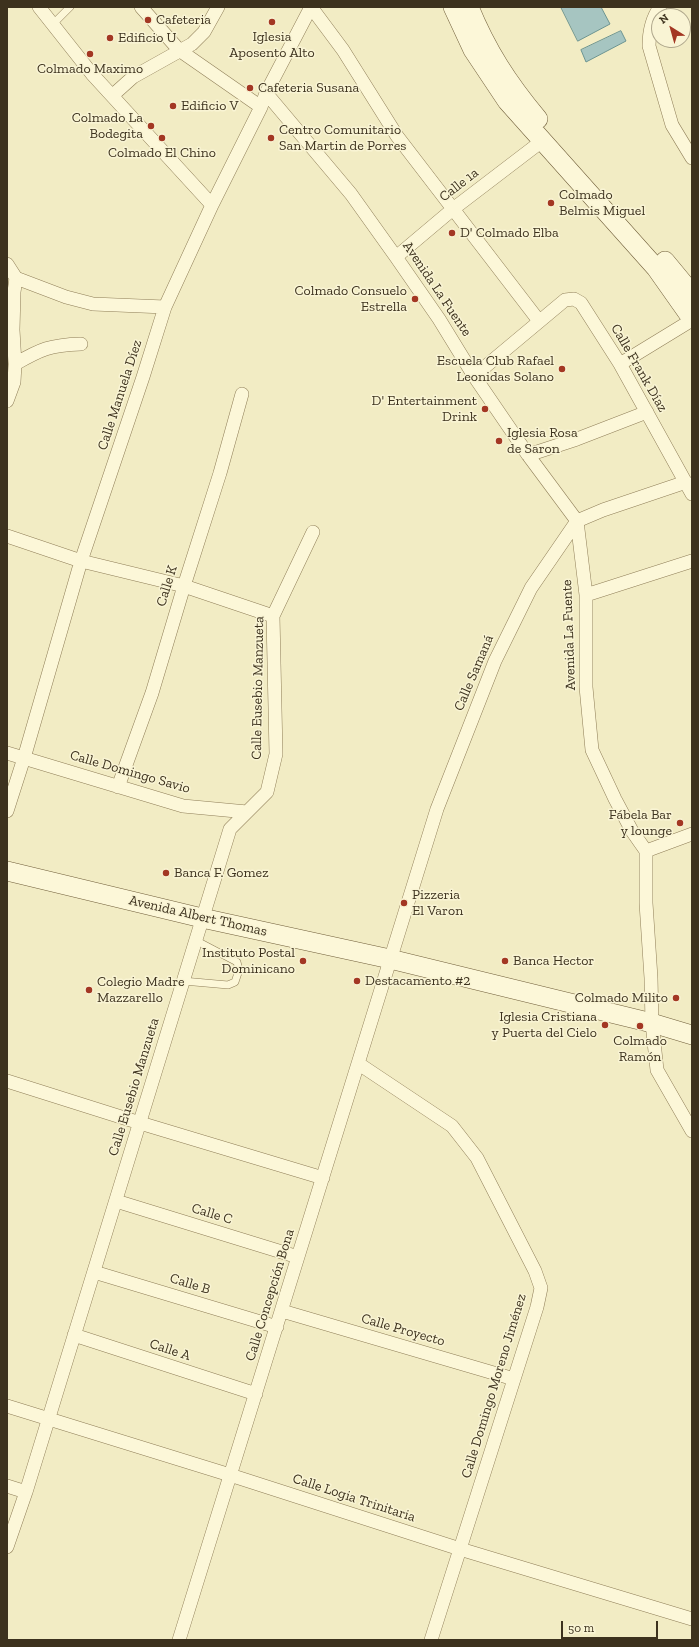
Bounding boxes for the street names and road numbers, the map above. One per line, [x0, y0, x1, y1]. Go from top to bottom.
street label: Calle 1a [436, 164, 482, 206]
street label: Avenida La Fuente [399, 238, 475, 340]
street label: Calle Frank Díaz [607, 321, 671, 415]
street label: Calle Manuela Díez [94, 338, 146, 452]
street label: Calle K [153, 563, 181, 609]
street label: Avenida La Fuente [559, 579, 579, 691]
street label: Calle Eusebio Manzueta [248, 616, 268, 760]
street label: Calle Samaná [450, 633, 498, 713]
street label: Calle Domingo Savio [68, 747, 192, 797]
street label: Avenida Albert Thomas [127, 892, 269, 940]
street label: Calle Eusebio Manzueta [105, 1016, 163, 1158]
street label: Calle C [189, 1200, 235, 1228]
street label: Calle Concepción Bona [242, 1227, 298, 1363]
street label: Calle B [168, 1270, 212, 1298]
street label: Calle Domingo Moreno Jiménez [458, 1292, 530, 1480]
street label: Calle Proyecto [359, 1310, 447, 1350]
street label: Calle A [147, 1336, 193, 1364]
street label: Calle Logia Trinitaria [290, 1470, 418, 1526]

